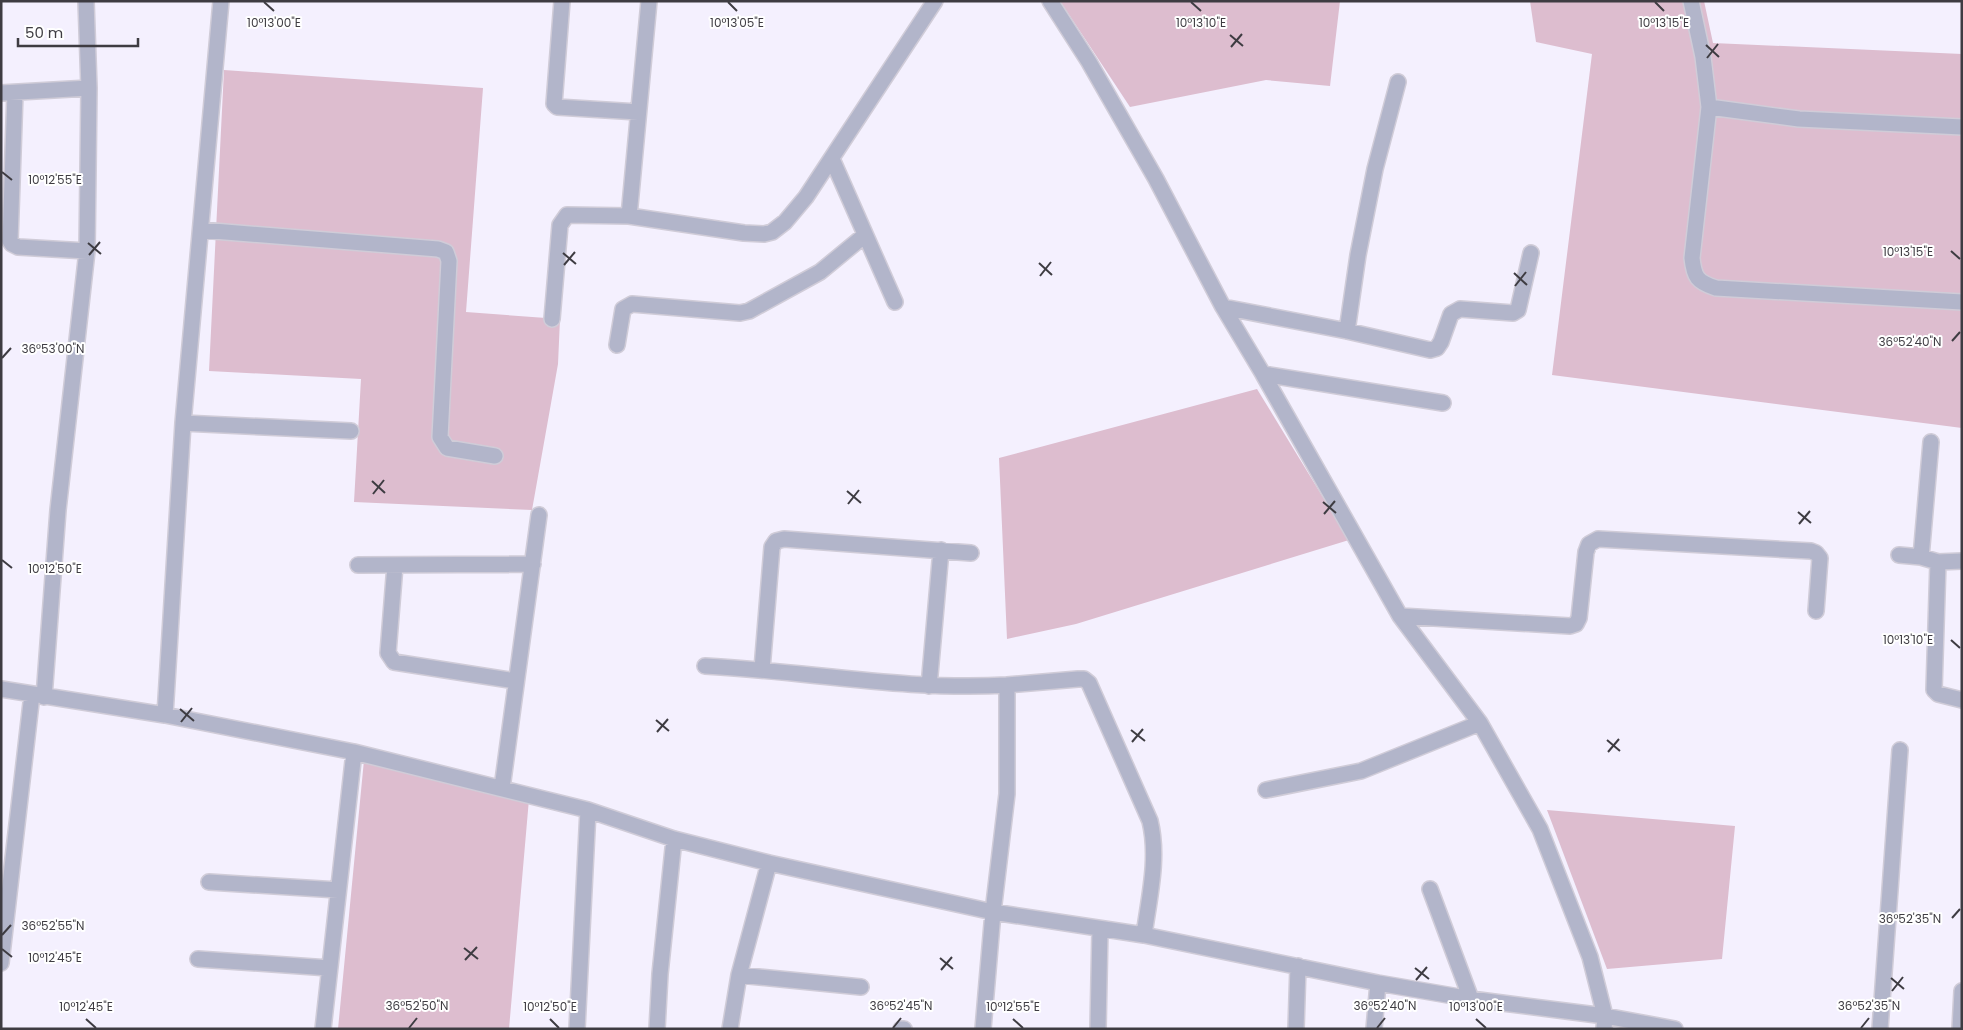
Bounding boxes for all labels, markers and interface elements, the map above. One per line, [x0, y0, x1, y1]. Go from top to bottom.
text: 10°13'00"E [247, 14, 301, 31]
text: 10°13'05"E [710, 14, 764, 31]
text: 10°13'10"E [1176, 14, 1226, 31]
text: 10°13'15"E [1639, 14, 1689, 31]
scale bar [18, 15, 138, 47]
text: 50 m [25, 22, 63, 43]
text: 10°12'55"E [28, 171, 82, 188]
text: 10°13'15"E [1883, 243, 1933, 260]
text: 36°52'40"N [1879, 333, 1941, 350]
text: 36°53'00"N [21, 340, 85, 357]
text: 10°12'50"E [28, 560, 82, 577]
text: 10°13'10"E [1883, 631, 1933, 648]
text: 36°52'35"N [1879, 910, 1941, 927]
text: 36°52'55"N [22, 917, 84, 934]
text: 10°12'45"E [28, 949, 82, 966]
text: 36°52'50"N [386, 997, 448, 1014]
text: 36°52'45"N [870, 997, 932, 1014]
text: 36°52'40"N [1354, 997, 1416, 1014]
text: 36°52'35"N [1838, 997, 1900, 1014]
text: 10°12'45"E [59, 998, 113, 1015]
text: 10°12'50"E [523, 998, 577, 1015]
text: 10°12'55"E [986, 998, 1040, 1015]
text: 10°13'00"E [1449, 998, 1503, 1015]

